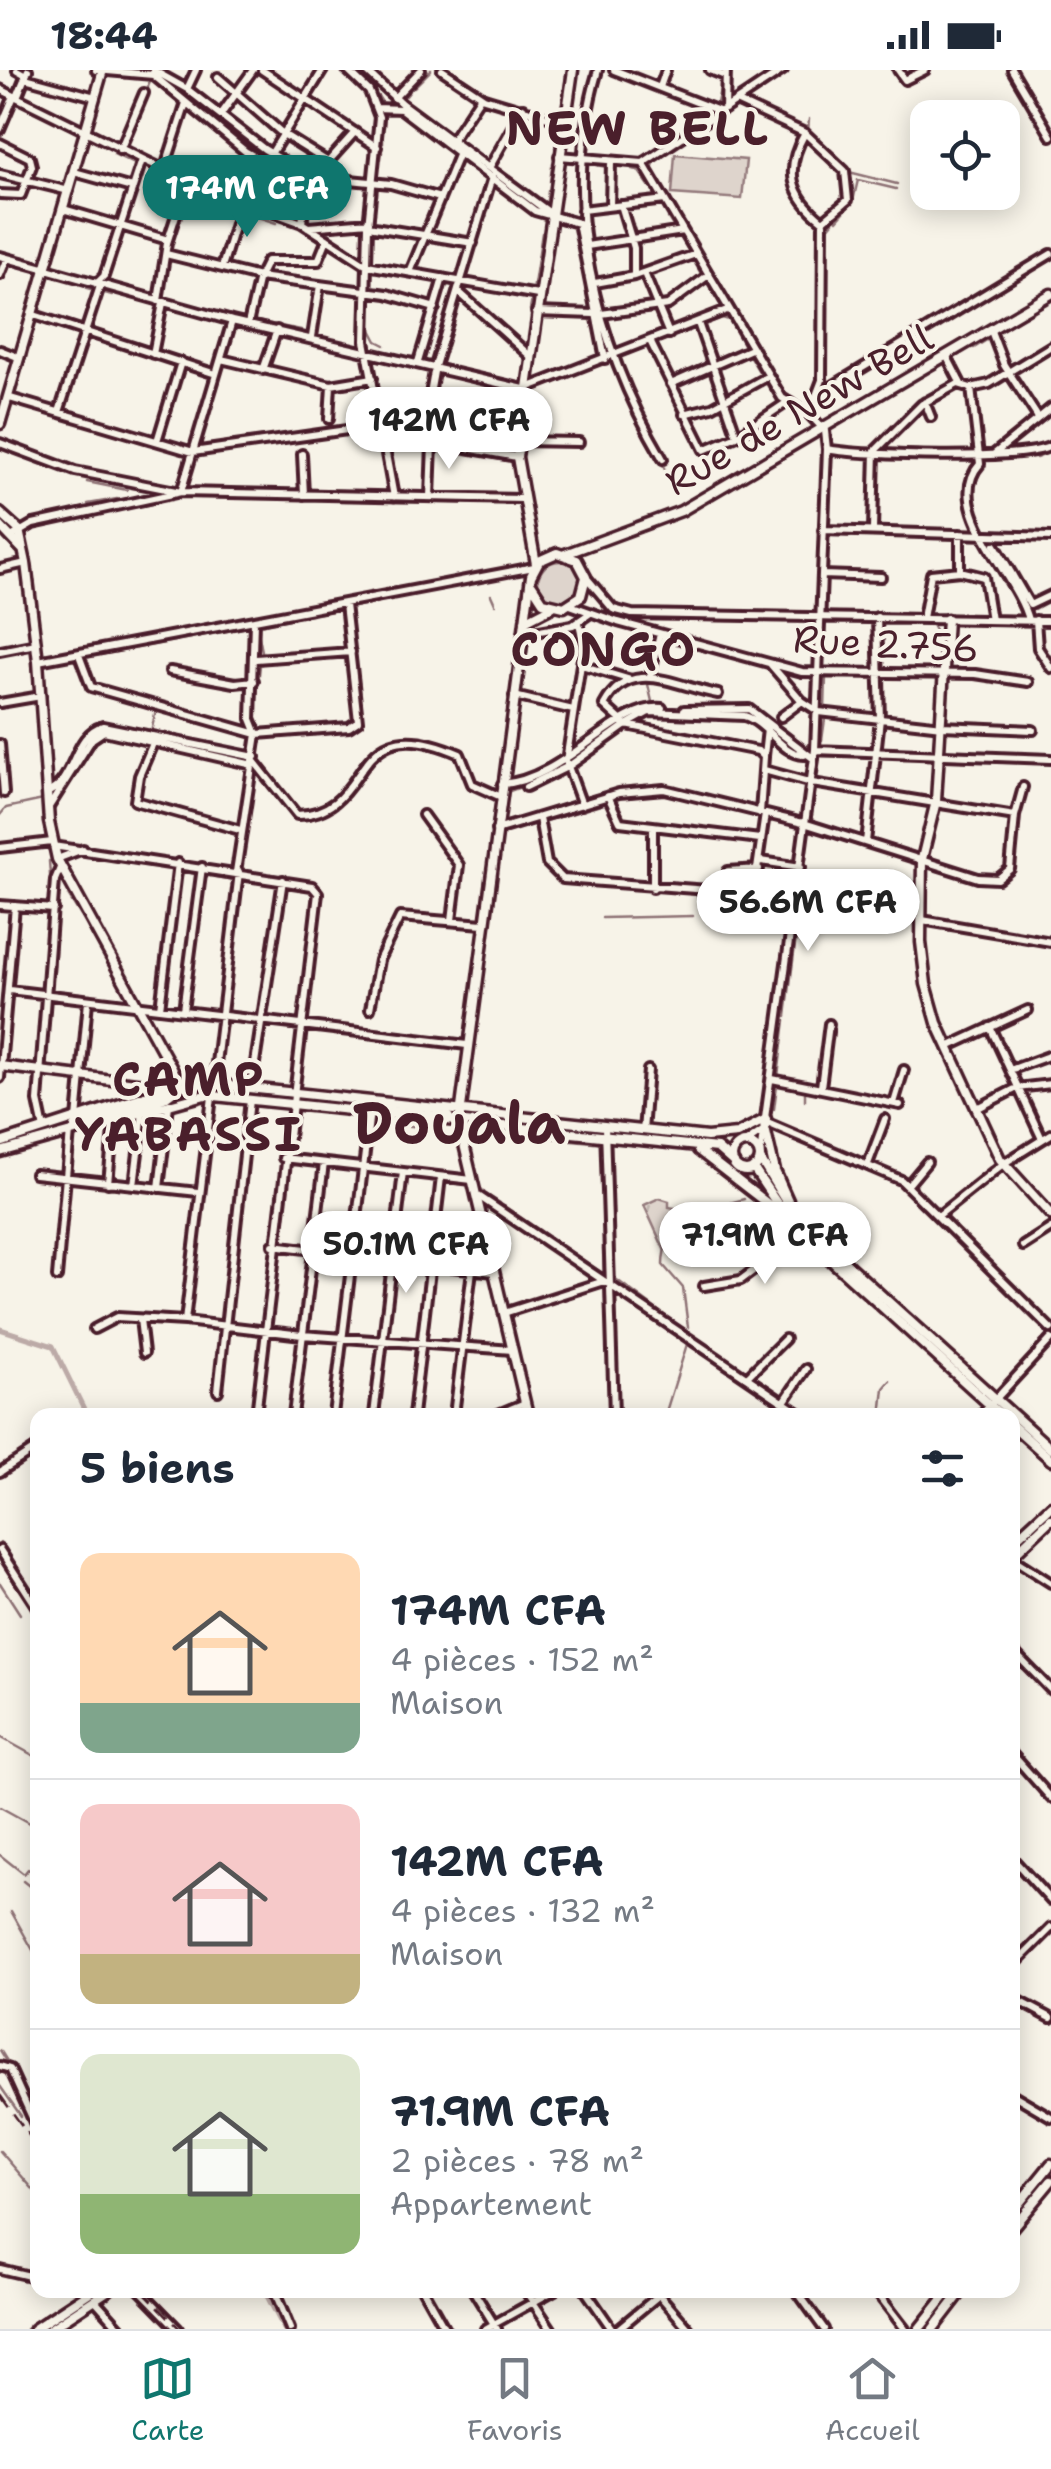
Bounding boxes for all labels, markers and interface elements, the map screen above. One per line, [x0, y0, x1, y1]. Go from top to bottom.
text: 18:44 [50, 10, 158, 61]
district label: NEW BELL [505, 96, 771, 160]
map controls [910, 100, 1020, 210]
button: locate [910, 100, 1020, 210]
pin: 174M CFA [144, 155, 350, 240]
text: 174M CFA [165, 166, 329, 209]
street label: Rue de New Bell [656, 312, 942, 507]
pin: 142M CFA [346, 387, 552, 472]
text: 142M CFA [368, 398, 530, 441]
street label: Rue 2.756 [792, 613, 980, 674]
district label: CONGO [510, 617, 698, 681]
pin: 56.6M CFA [694, 869, 922, 954]
text: 56.6M CFA [719, 880, 897, 923]
district label: CAMP YABASSI [75, 1047, 303, 1166]
district label: Douala [352, 1084, 566, 1162]
pin: 71.9M CFA [651, 1202, 879, 1287]
pin: 50.1M CFA [292, 1211, 520, 1296]
text: 71.9M CFA [681, 1213, 849, 1256]
text: 50.1M CFA [322, 1222, 490, 1265]
text: 5 biens [80, 1440, 235, 1496]
icon: filters [915, 1441, 970, 1496]
text: 174M CFA [390, 1582, 606, 1638]
icon: home [160, 1593, 280, 1713]
text: 4 pièces · 152 m² [390, 1638, 654, 1681]
text: Maison [390, 1681, 503, 1724]
text: 142M CFA [390, 1833, 604, 1889]
icon: home [160, 1844, 280, 1964]
text: 4 pièces · 132 m² [390, 1889, 655, 1932]
text: Maison [390, 1932, 503, 1975]
text: 71.9M CFA [390, 2083, 610, 2139]
icon: home [160, 2094, 280, 2214]
text: 2 pièces · 78 m² [390, 2139, 644, 2182]
text: Appartement [390, 2182, 592, 2225]
tab: Carte [131, 2351, 205, 2449]
tab: Favoris [467, 2351, 563, 2449]
tab: Accueil [825, 2351, 920, 2449]

